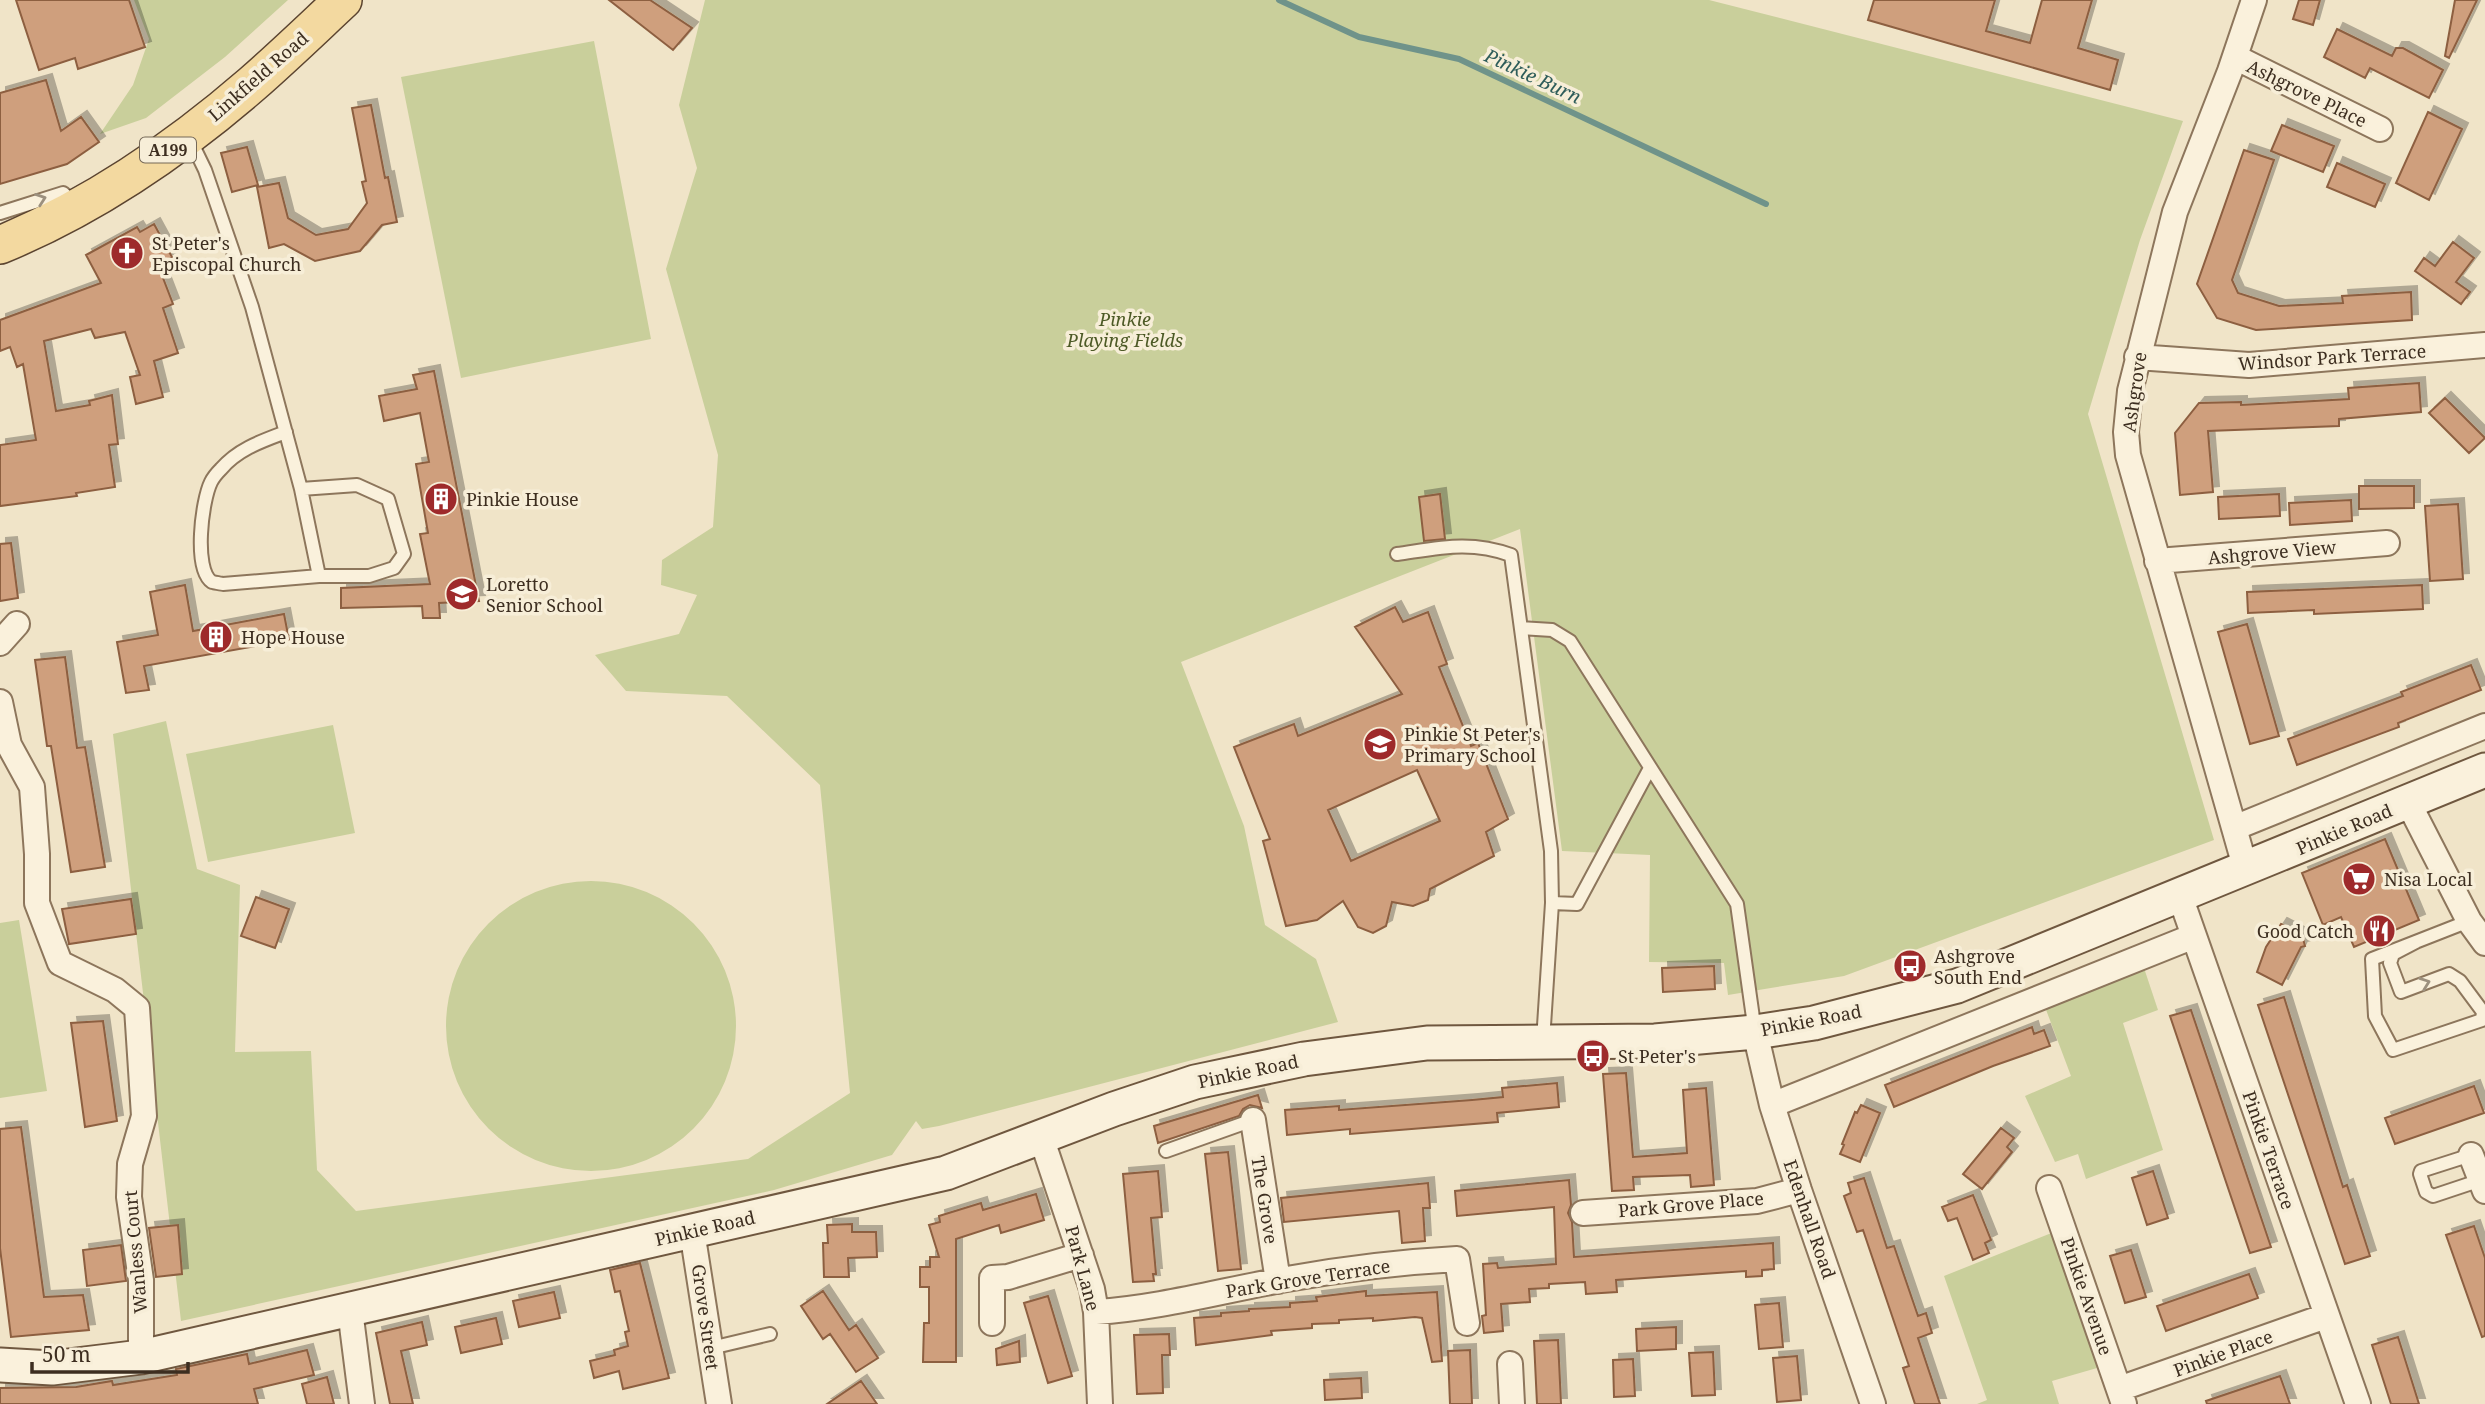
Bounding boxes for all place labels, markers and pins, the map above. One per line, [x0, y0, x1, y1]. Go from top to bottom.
place label: St Peter's Episcopal Church [152, 231, 302, 276]
church icon: St Peter's Episcopal Church [108, 234, 146, 272]
building icon: Pinkie House [422, 480, 460, 518]
place label: Pinkie House [466, 487, 579, 511]
place label: Loretto Senior School [486, 572, 603, 617]
school or university icon: Loretto Senior School [443, 575, 481, 613]
building icon: Hope House [197, 618, 235, 656]
place label: Hope House [241, 625, 345, 649]
place label: Pinkie St Peter's Primary School [1404, 722, 1541, 767]
school or university icon: Pinkie St Peter's Primary School [1361, 725, 1399, 763]
supermarket icon: Nisa Local [2340, 860, 2378, 898]
place label: Nisa Local [2384, 867, 2473, 891]
restaurant icon: Good Catch [2360, 912, 2398, 950]
place label: Good Catch [2257, 919, 2354, 943]
place label: Ashgrove South End [1934, 944, 2022, 989]
bus stop icon: Ashgrove South End [1891, 947, 1929, 985]
bus stop icon: St Peter's [1574, 1037, 1612, 1075]
place label: St Peter's [1618, 1044, 1696, 1068]

